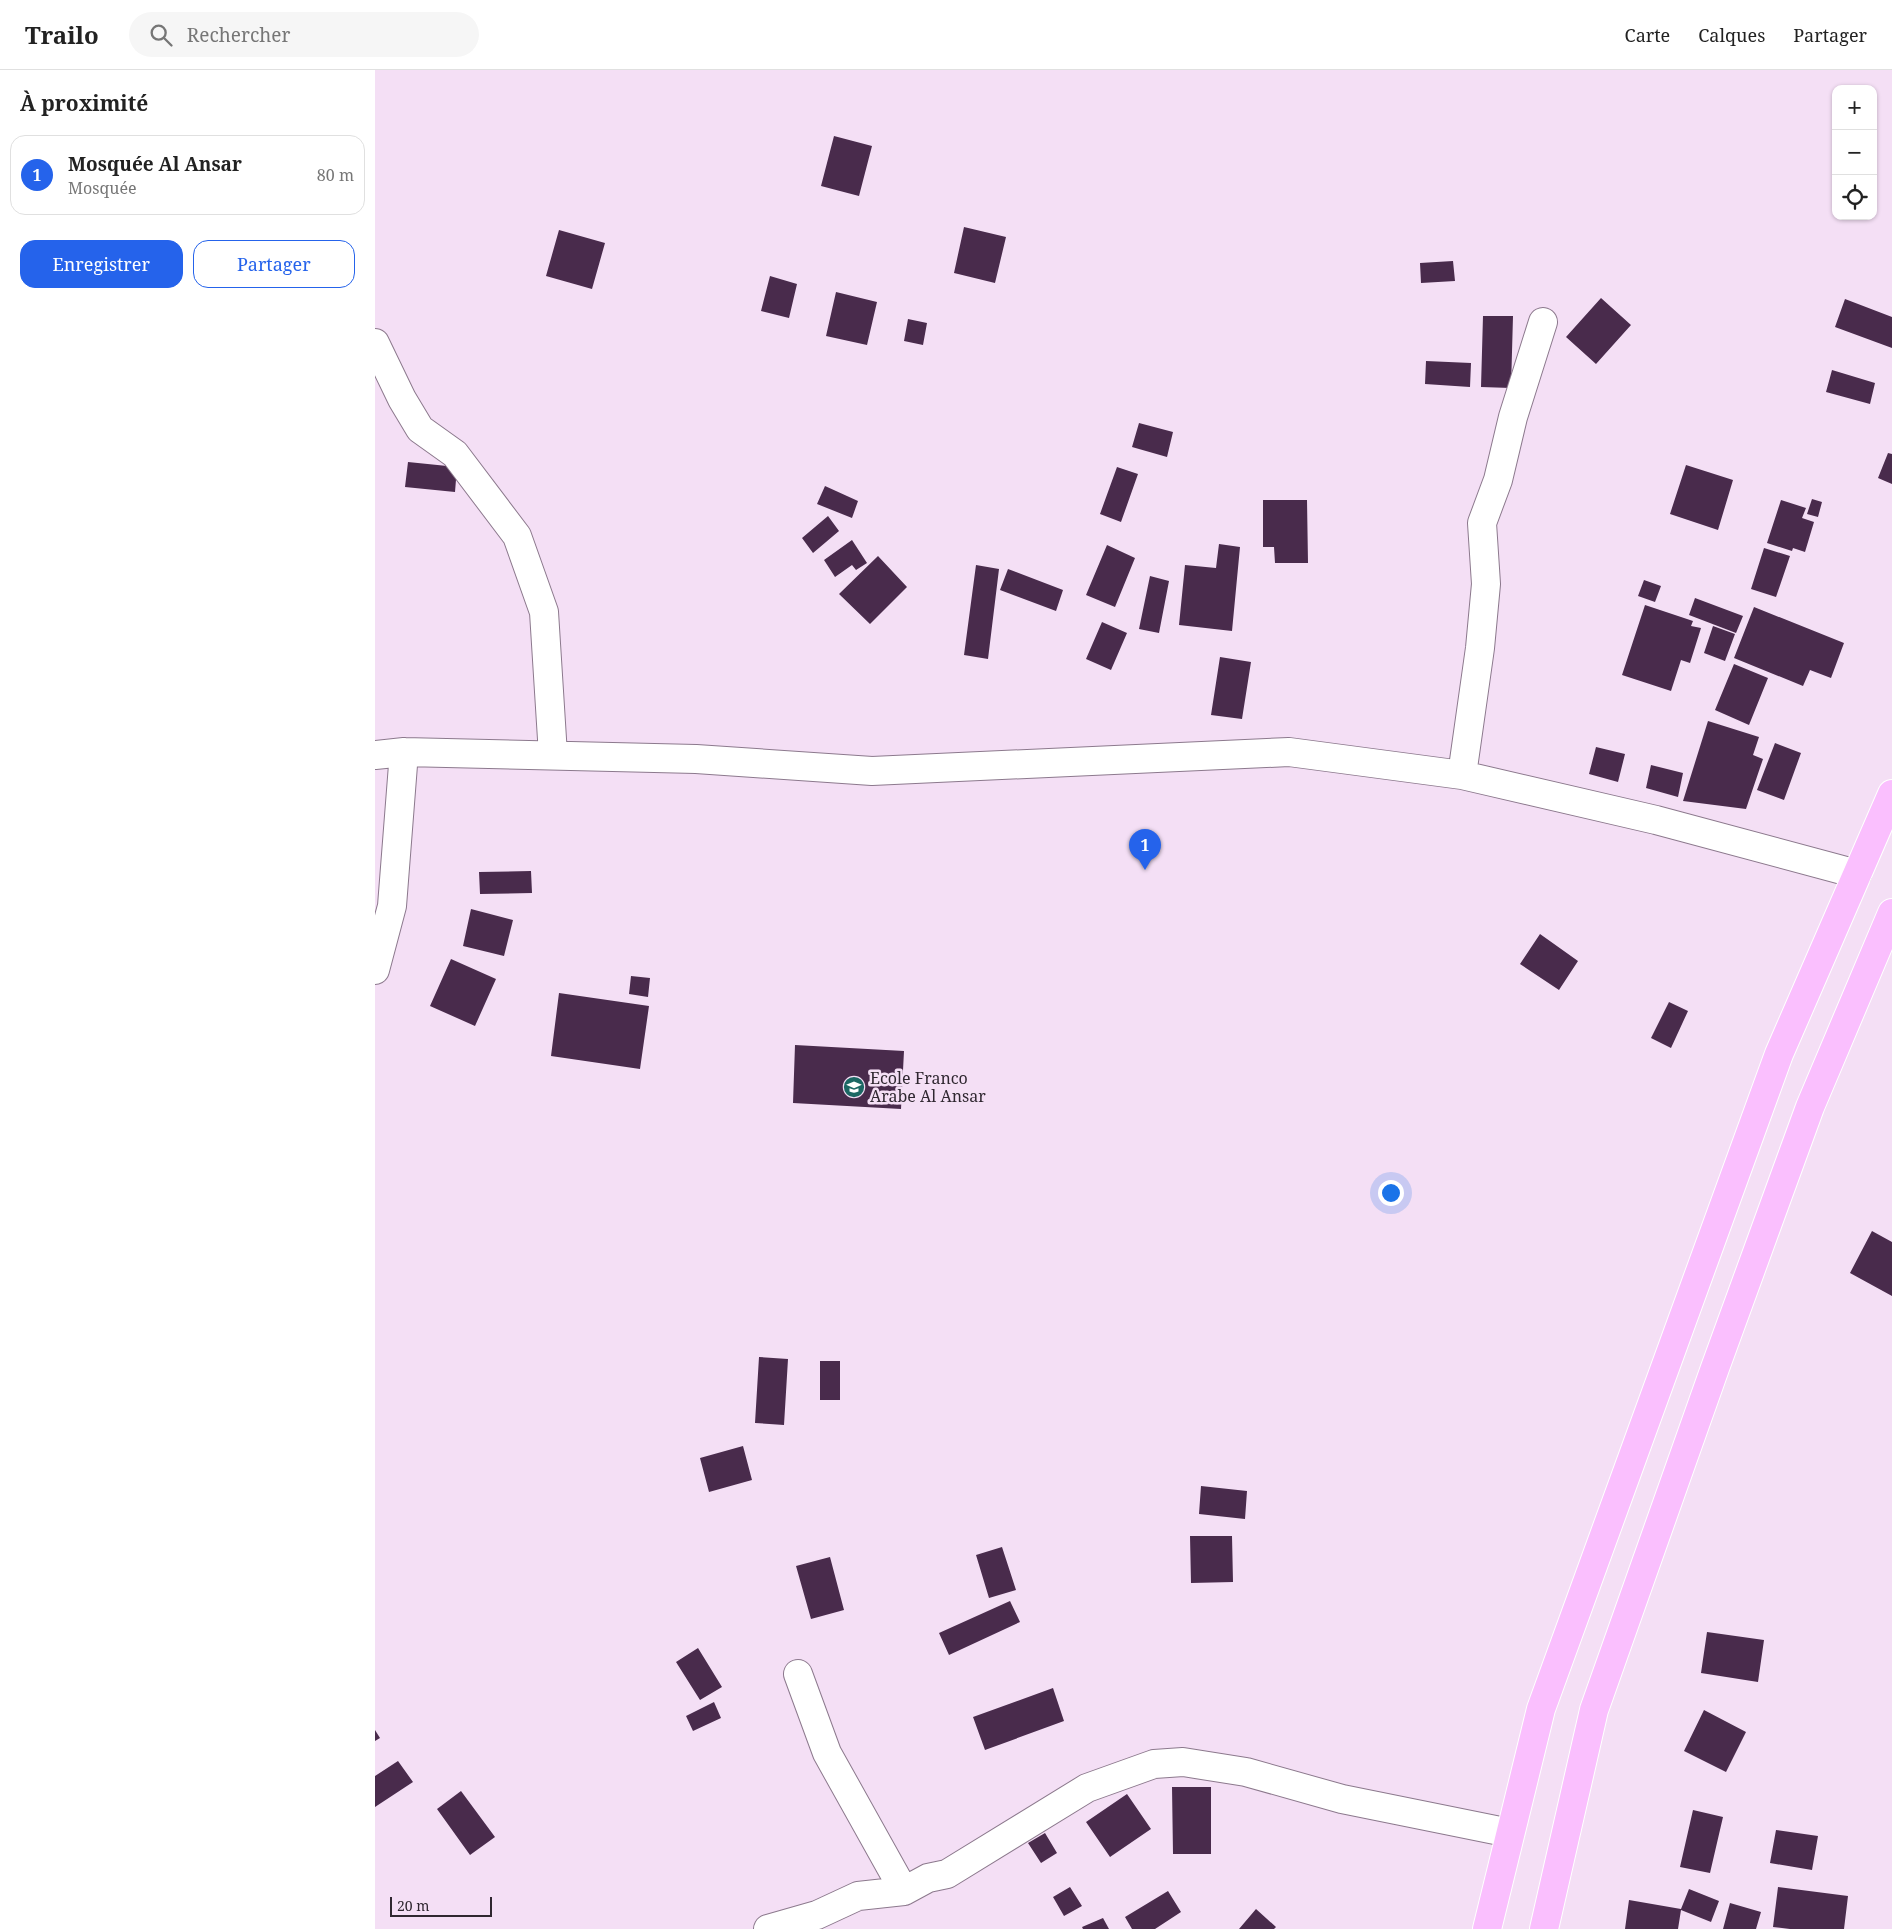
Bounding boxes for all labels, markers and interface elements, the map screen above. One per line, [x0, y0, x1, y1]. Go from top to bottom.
search box [129, 12, 479, 57]
text: Trailo [25, 18, 99, 51]
icon: search [147, 21, 175, 49]
text: Rechercher [187, 22, 290, 48]
text: Carte [1625, 23, 1670, 47]
text: Calques [1698, 23, 1765, 47]
text: Partager [1793, 23, 1867, 47]
map controls [1832, 85, 1877, 220]
button: + [1832, 85, 1877, 130]
text: À proximité [20, 89, 148, 117]
button: − [1832, 130, 1877, 175]
text: Mosquée Al Ansar [68, 151, 242, 177]
text: 1 [32, 164, 42, 186]
text: 80 m [317, 164, 354, 186]
button: locate [1832, 175, 1877, 220]
text: Mosquée [68, 177, 137, 199]
button: Enregistrer [20, 240, 183, 288]
button: Partager [193, 240, 355, 288]
pin: 1 [1129, 829, 1161, 870]
place label: Ecole Franco Arabe Al Ansar [870, 1067, 986, 1107]
school or university icon: Ecole Franco Arabe Al Ansar [842, 1075, 866, 1099]
your location [1378, 1180, 1404, 1206]
scale bar [390, 1894, 493, 1917]
text: 20 m [397, 1896, 430, 1915]

